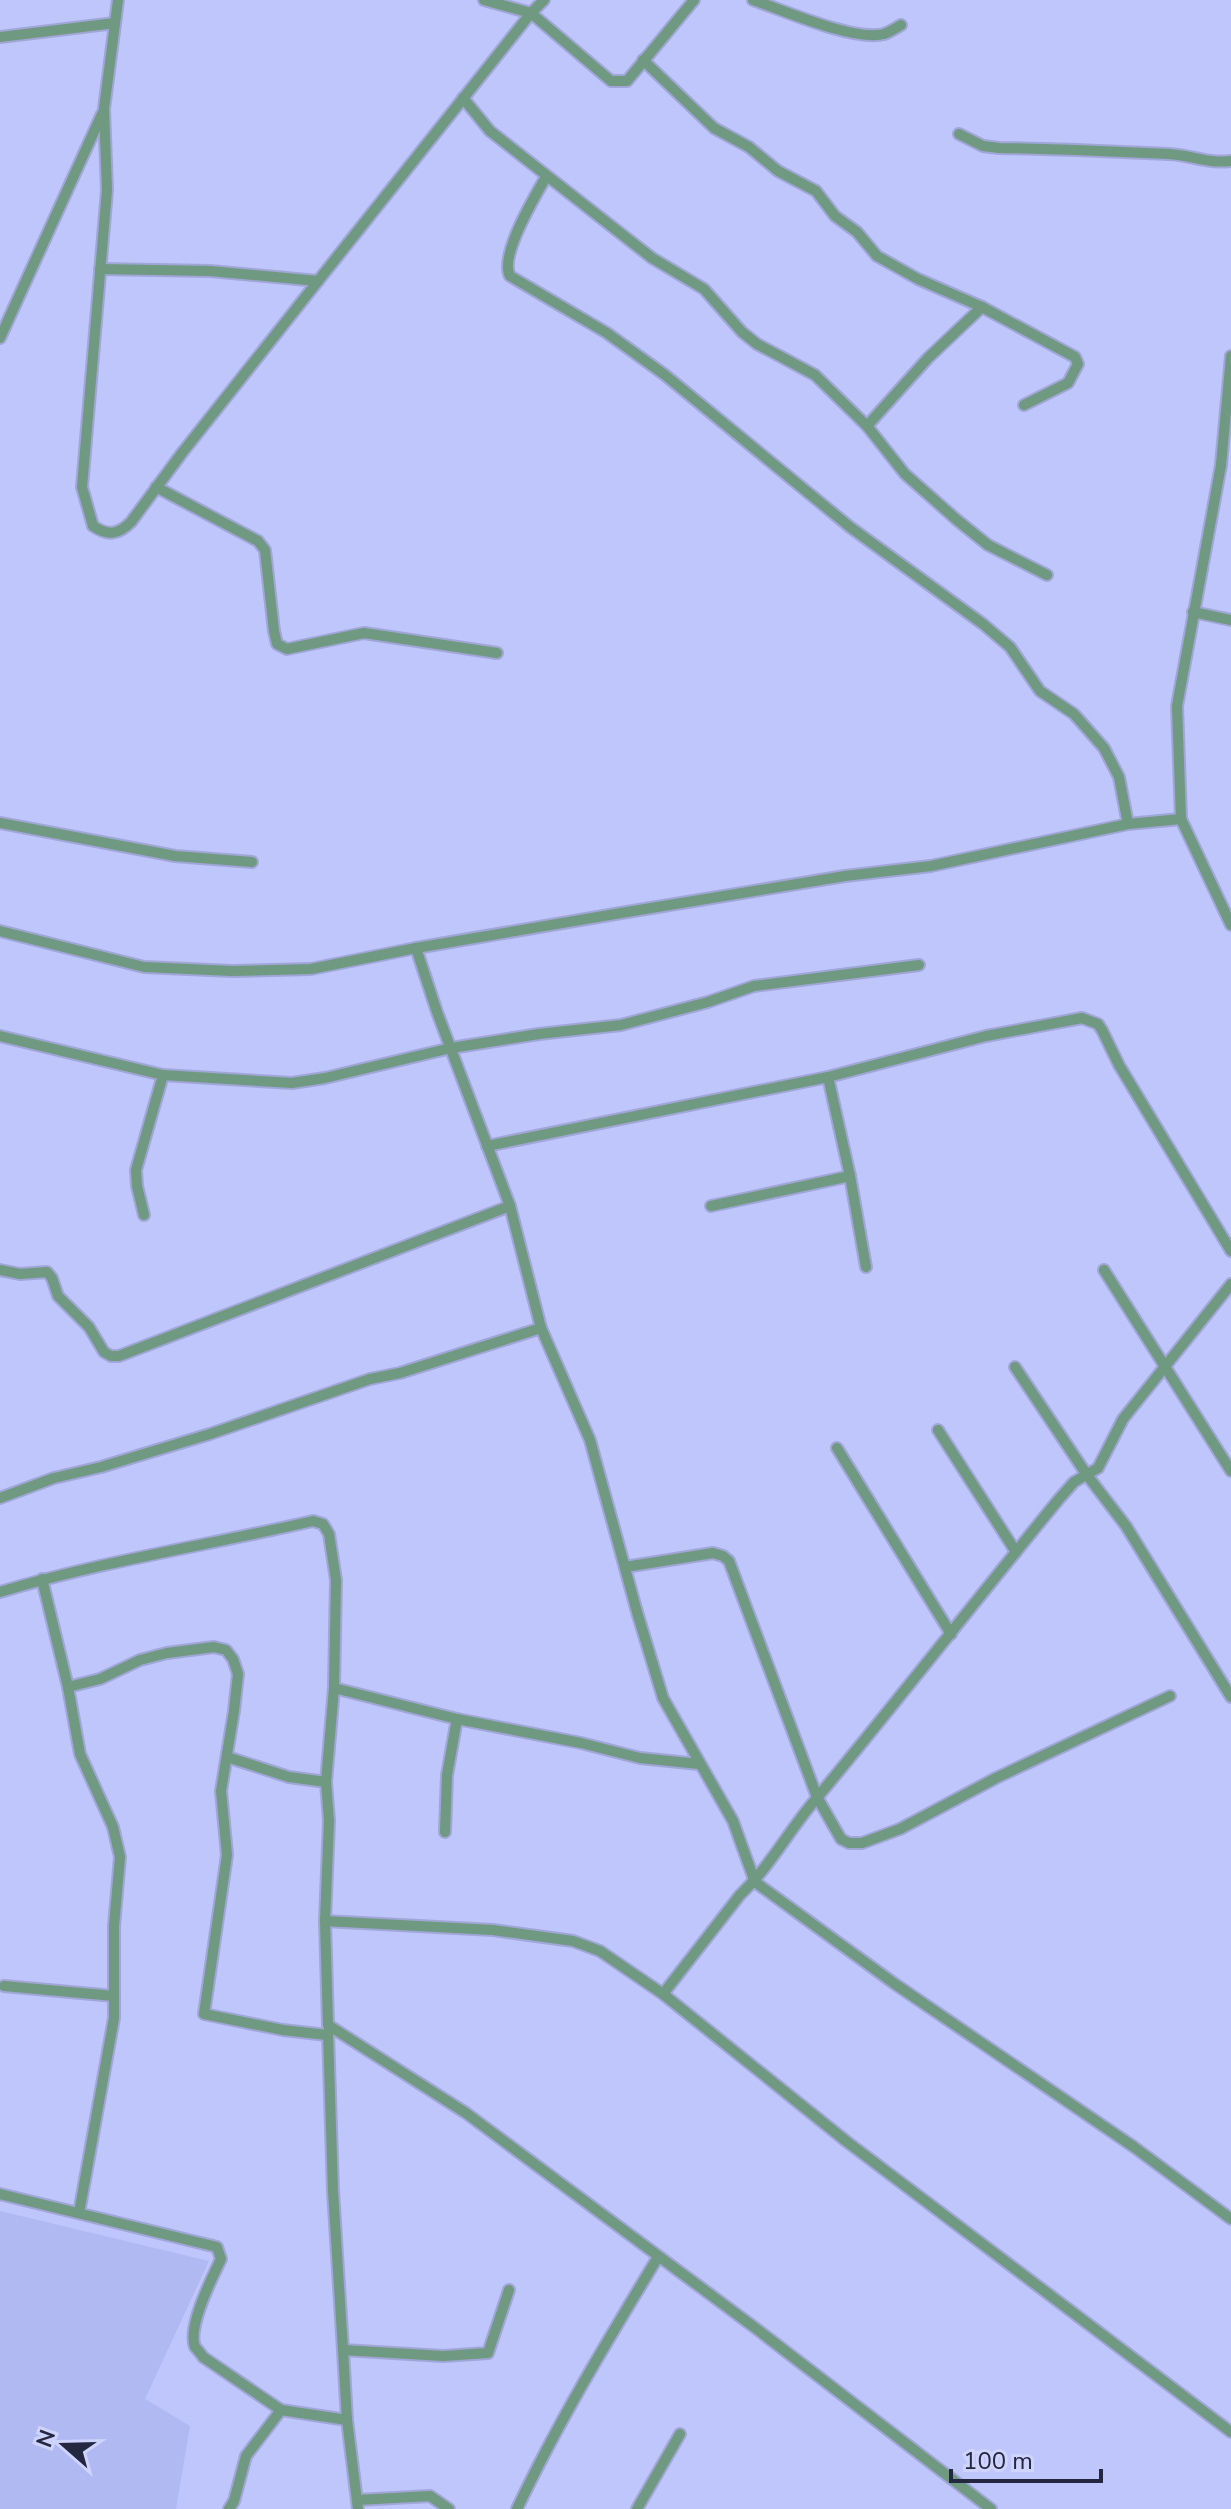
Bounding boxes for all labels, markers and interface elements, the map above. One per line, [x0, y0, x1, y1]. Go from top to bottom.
north arrow [24, 2405, 104, 2485]
text: N [29, 2426, 63, 2451]
scale bar [951, 2433, 1101, 2483]
text: 100 m [963, 2445, 1033, 2477]

